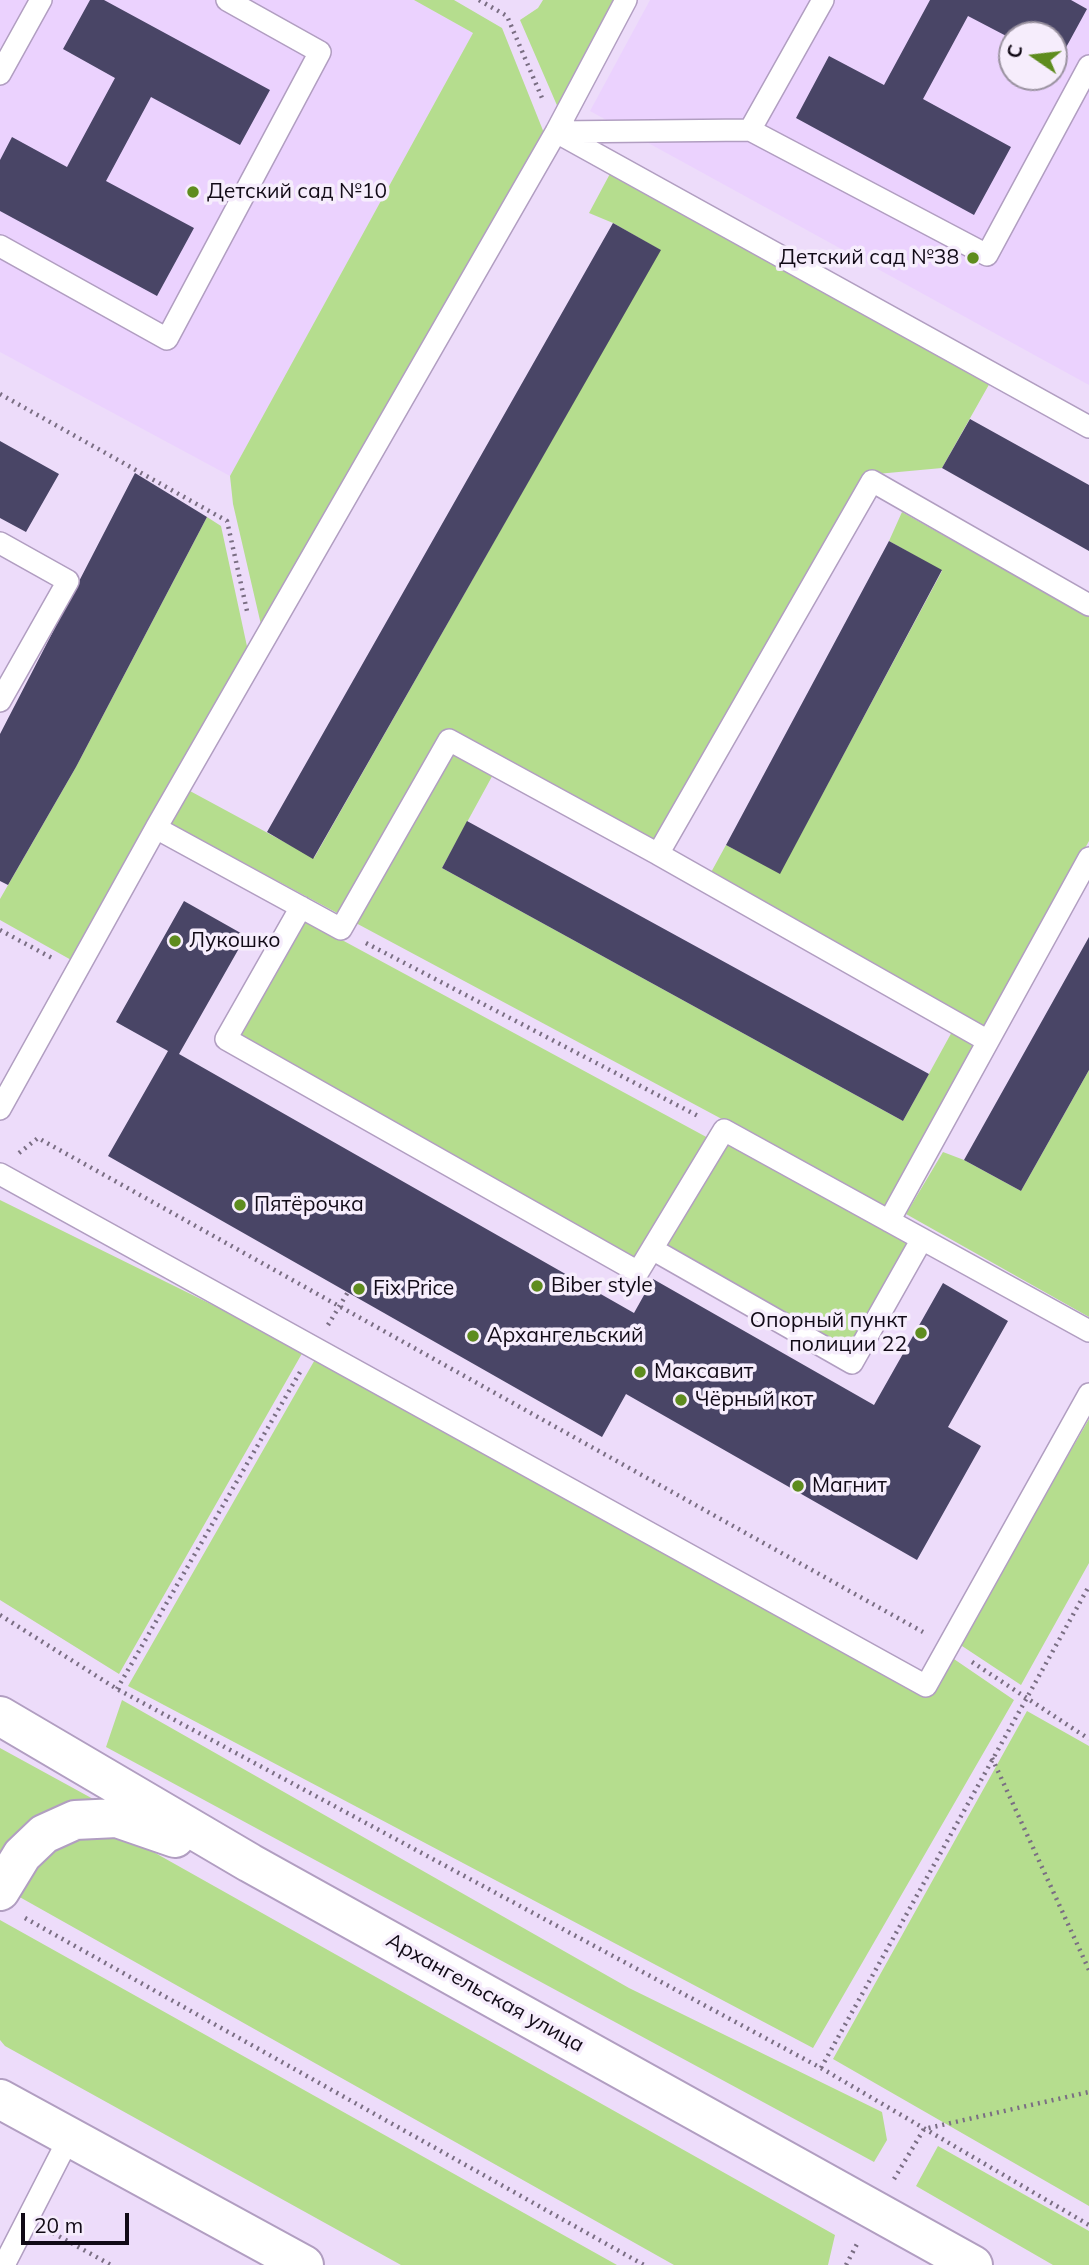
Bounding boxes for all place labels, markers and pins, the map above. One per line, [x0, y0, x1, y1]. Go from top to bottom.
place label: Детский сад №10 [207, 179, 387, 205]
marker: Детский сад №10 [185, 184, 201, 200]
place label: Детский сад №38 [779, 245, 959, 271]
marker: Детский сад №38 [965, 250, 981, 266]
place label: Лукошко [189, 928, 281, 954]
marker: Лукошко [167, 933, 183, 949]
place label: Пятёрочка [254, 1192, 364, 1218]
marker: Пятёрочка [232, 1197, 248, 1213]
place label: Biber style [551, 1273, 653, 1299]
place label: Fix Price [373, 1276, 454, 1302]
marker: Biber style [529, 1278, 545, 1294]
marker: Fix Price [351, 1281, 367, 1297]
place label: Опорный пункт полиции 22 [750, 1308, 907, 1358]
place label: Архангельский [487, 1323, 643, 1349]
marker: Опорный пункт полиции 22 [913, 1325, 929, 1341]
marker: Архангельский [465, 1328, 481, 1344]
place label: Максавит [654, 1359, 753, 1385]
marker: Максавит [632, 1364, 648, 1380]
place label: Чёрный кот [695, 1387, 813, 1413]
marker: Чёрный кот [673, 1392, 689, 1408]
place label: Магнит [812, 1473, 887, 1499]
marker: Магнит [790, 1478, 806, 1494]

